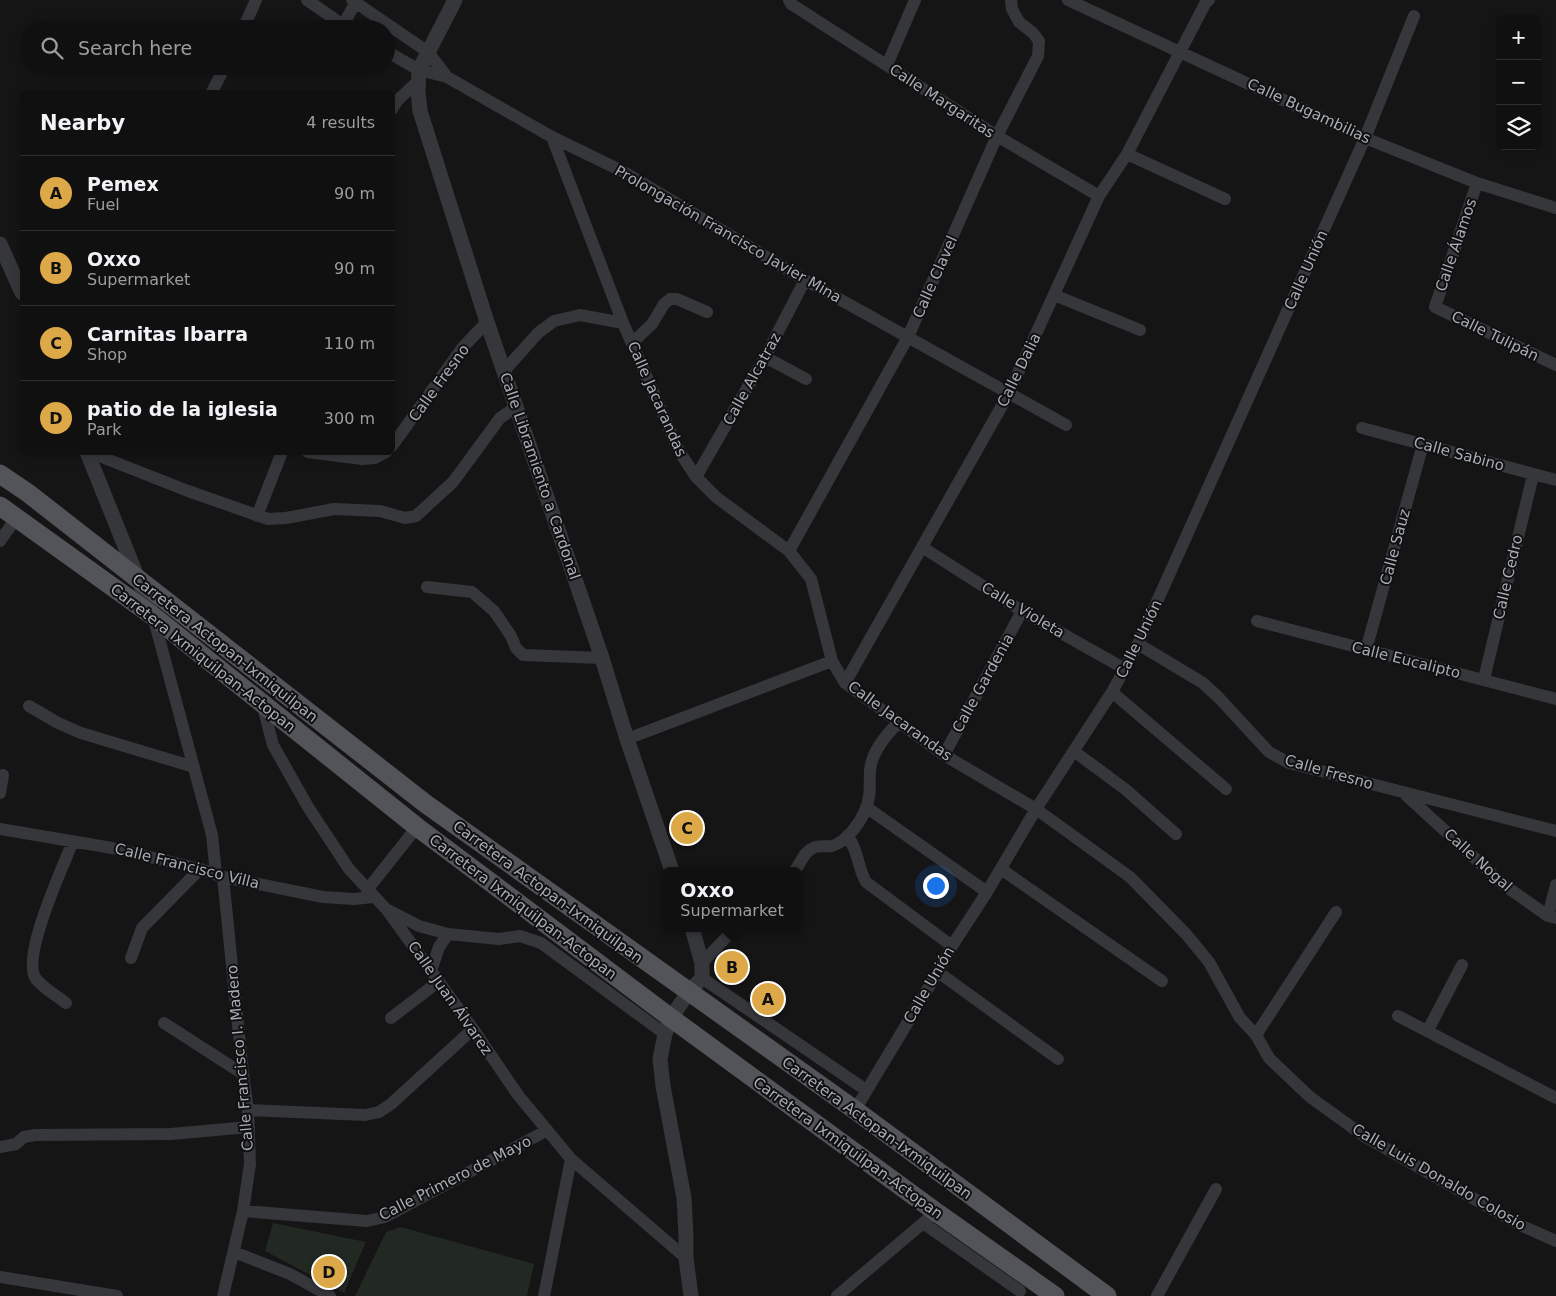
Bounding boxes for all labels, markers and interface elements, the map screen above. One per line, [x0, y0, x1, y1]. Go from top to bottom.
map controls [1496, 15, 1541, 150]
button: + [1496, 15, 1541, 60]
search box [20, 20, 395, 75]
icon: search [38, 34, 66, 62]
text: Search here [78, 37, 192, 59]
street label: Calle Margaritas [886, 60, 998, 142]
button: − [1496, 60, 1541, 105]
street label: Calle Bugambilias [1244, 74, 1374, 148]
button: layers [1496, 105, 1541, 150]
text: Nearby [40, 111, 125, 135]
text: 4 results [306, 113, 375, 132]
street label: Prolongación Francisco Javier Mina [611, 162, 845, 306]
text: Pemex [87, 173, 159, 195]
text: A [50, 184, 62, 203]
text: 90 m [334, 184, 375, 203]
text: Fuel [87, 195, 120, 214]
street label: Calle Álamos [1431, 196, 1480, 294]
street label: Calle Unión [1280, 227, 1332, 313]
street label: Calle Clavel [909, 233, 961, 321]
text: Oxxo [87, 248, 141, 270]
text: B [50, 259, 62, 278]
text: 90 m [334, 259, 375, 278]
text: Supermarket [87, 270, 190, 289]
street label: Calle Tulipán [1448, 307, 1542, 365]
text: Carnitas Ibarra [87, 323, 248, 345]
street label: Calle Alcatraz [719, 329, 785, 428]
street label: Calle Dalia [993, 330, 1045, 410]
text: C [50, 334, 62, 353]
text: 110 m [324, 334, 375, 353]
street label: Calle Jacarandas [623, 338, 691, 460]
street label: Calle Fresno [405, 341, 473, 425]
text: Shop [87, 345, 127, 364]
street label: Calle Libramiento a Cardonal [496, 370, 584, 582]
text: patio de la iglesia [87, 398, 278, 420]
text: D [49, 409, 63, 428]
text: 300 m [324, 409, 375, 428]
text: Park [87, 420, 122, 439]
street label: Calle Sabino [1412, 433, 1506, 475]
street label: Calle Sauz [1376, 507, 1414, 587]
street label: Calle Cedro [1490, 533, 1526, 621]
street label: Carretera Actopan-Ixmiquilpan [129, 570, 321, 726]
street label: Calle Violeta [978, 578, 1068, 642]
street label: Carretera Ixmiquilpan-Actopan [107, 580, 299, 736]
street label: Calle Unión [1112, 597, 1166, 681]
street label: Calle Gardenia [948, 630, 1018, 736]
street label: Calle Eucalipto [1350, 638, 1462, 682]
street label: Calle Jacarandas [844, 677, 956, 765]
street label: Calle Fresno [1283, 751, 1375, 793]
pin: C [671, 809, 703, 847]
street label: Carretera Actopan-Ixmiquilpan [449, 817, 647, 967]
street label: Calle Nogal [1440, 825, 1516, 895]
street label: Carretera Ixmiquilpan-Actopan [426, 831, 620, 983]
street label: Calle Francisco Villa [113, 839, 261, 893]
popup [662, 867, 802, 932]
your location [923, 873, 949, 899]
text: Oxxo [680, 879, 734, 901]
text: Supermarket [680, 901, 784, 920]
street label: Calle Juan Álvarez [404, 937, 497, 1058]
street label: Calle Unión [900, 944, 958, 1026]
pin: B [716, 948, 748, 986]
street label: Calle Francisco I. Madero [223, 964, 257, 1152]
pin: A [752, 980, 784, 1018]
street label: Carretera Actopan-Ixmiquilpan [778, 1053, 976, 1203]
street label: Carretera Ixmiquilpan-Actopan [750, 1073, 946, 1223]
street label: Calle Luis Donaldo Colosio [1349, 1120, 1529, 1234]
street label: Calle Primero de Mayo [376, 1132, 534, 1224]
pin: D [313, 1253, 345, 1291]

